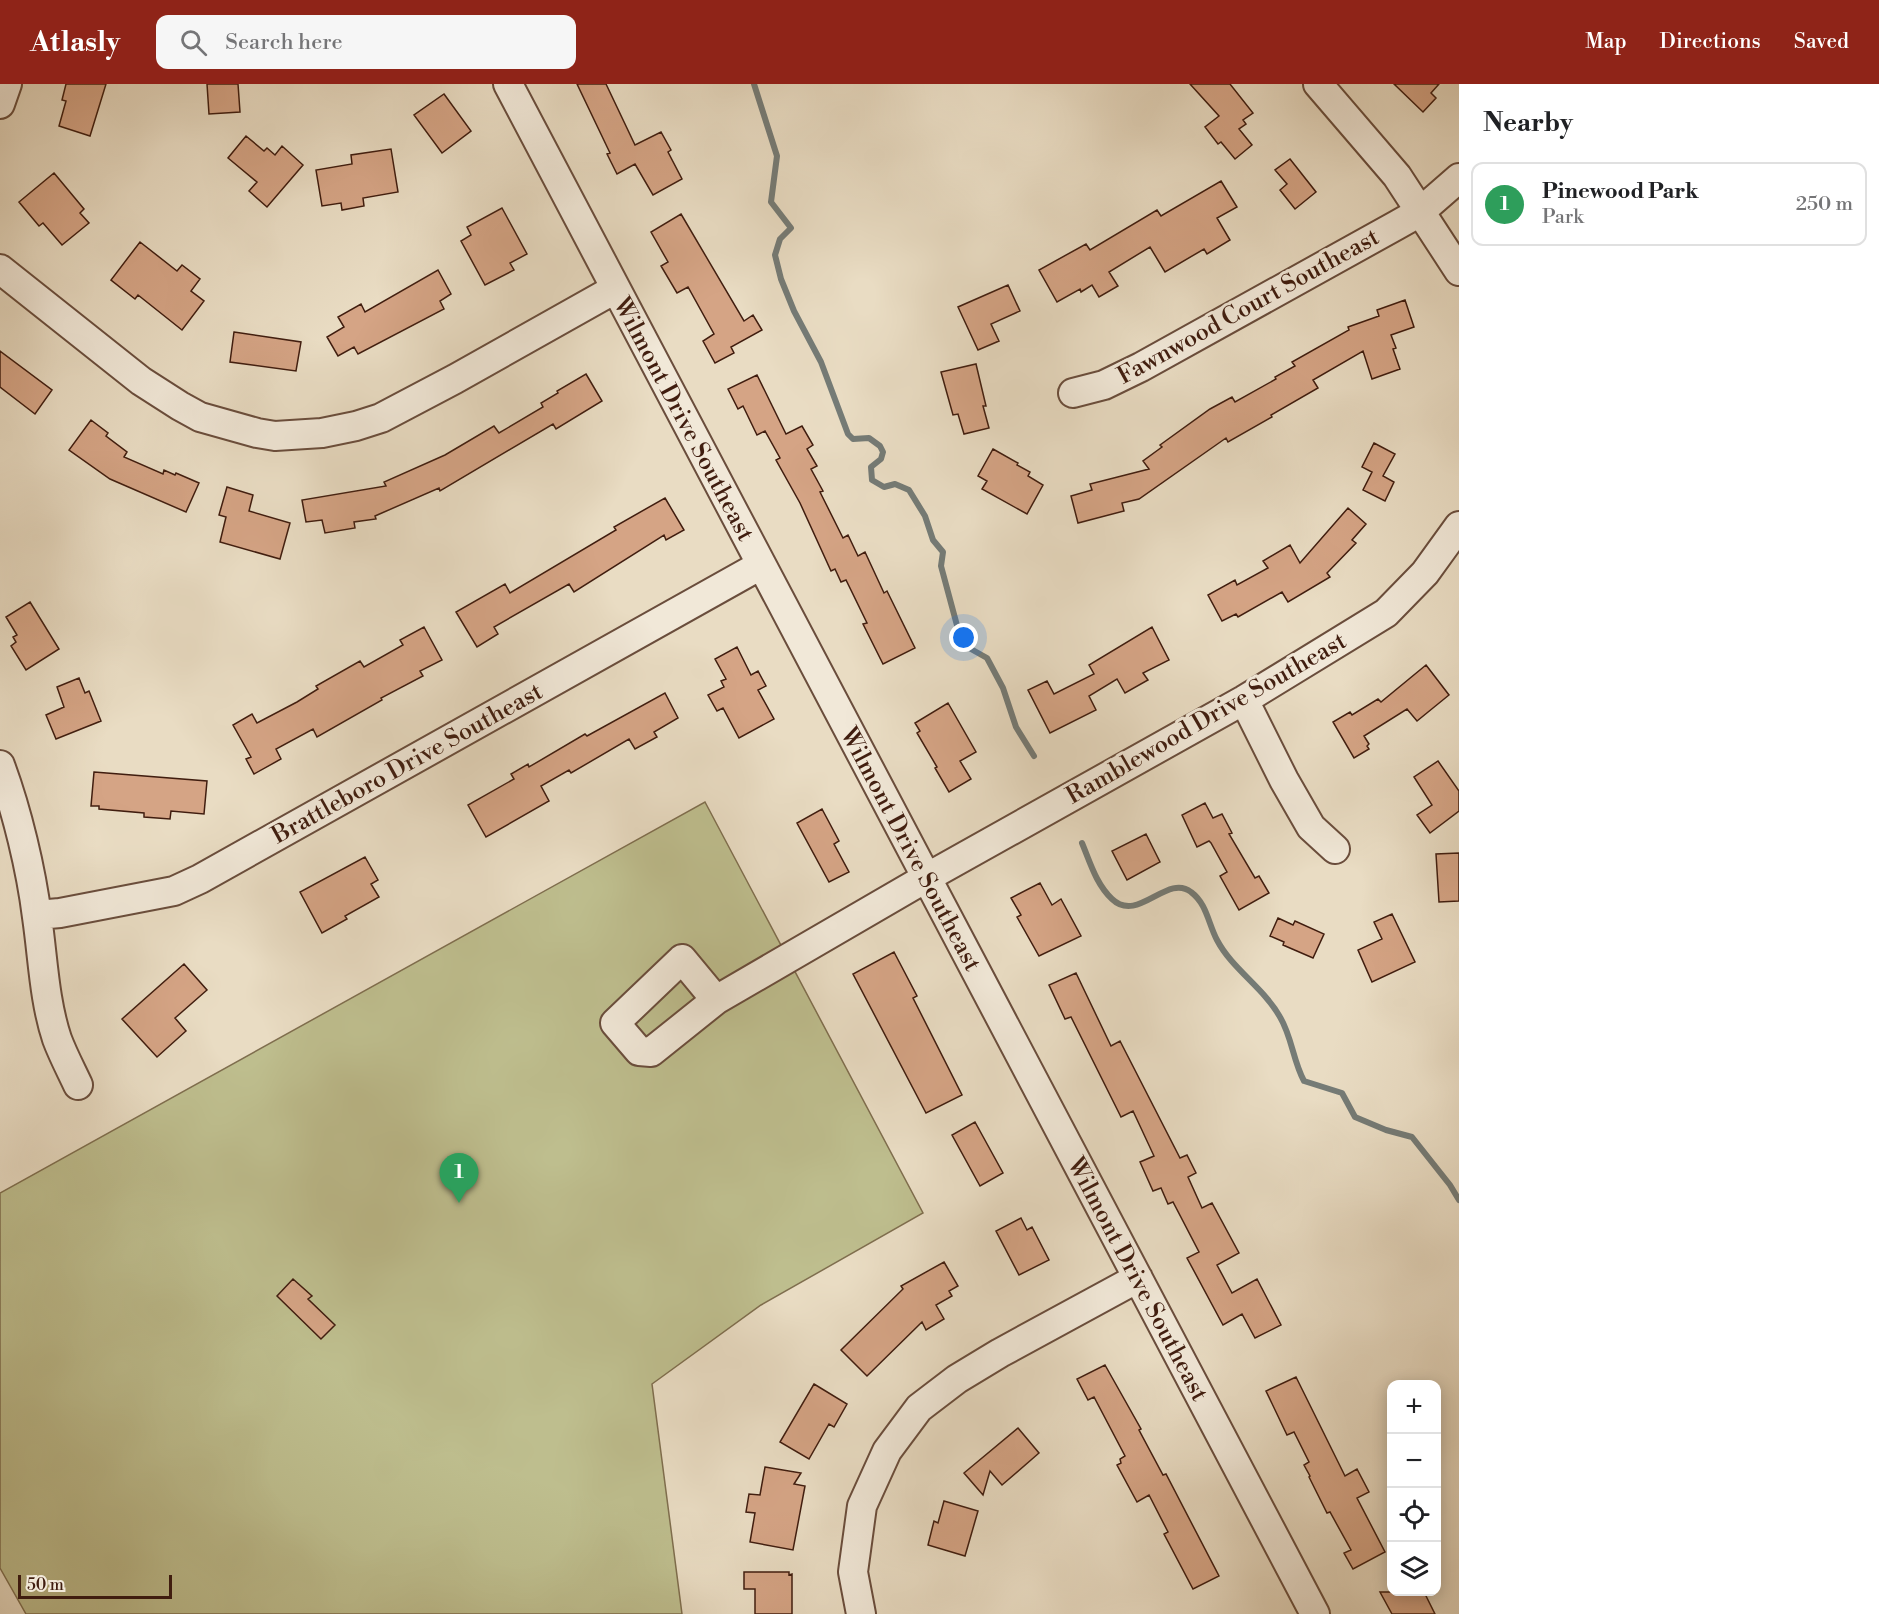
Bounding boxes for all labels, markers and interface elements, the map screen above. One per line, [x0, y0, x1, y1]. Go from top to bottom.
search box [156, 15, 576, 69]
text: Atlasly [30, 25, 120, 60]
icon: search [177, 26, 210, 59]
text: Search here [225, 29, 343, 56]
text: Map [1585, 29, 1627, 55]
text: Directions [1660, 29, 1761, 55]
text: Saved [1794, 29, 1849, 55]
text: Nearby [1483, 107, 1573, 139]
text: Pinewood Park [1542, 178, 1699, 205]
text: 1 [1500, 192, 1509, 217]
text: 250 m [1796, 192, 1853, 217]
text: Park [1542, 205, 1584, 230]
street label: Fawnwood Court Southeast [1112, 222, 1385, 391]
street label: Wilmont Drive Southeast [606, 292, 760, 547]
your location [949, 623, 978, 652]
street label: Ramblewood Drive Southeast [1061, 626, 1352, 812]
street label: Brattleboro Drive Southeast [266, 677, 549, 851]
street label: Wilmont Drive Southeast [833, 722, 987, 977]
street label: Wilmont Drive Southeast [1060, 1152, 1214, 1407]
pin: 1 [440, 1154, 478, 1203]
map controls [1387, 1380, 1441, 1596]
button: + [1387, 1380, 1441, 1434]
button: − [1387, 1434, 1441, 1488]
button: locate [1387, 1488, 1441, 1542]
button: layers [1387, 1542, 1441, 1596]
scale bar [18, 1572, 172, 1600]
text: 50 m [27, 1575, 64, 1595]

